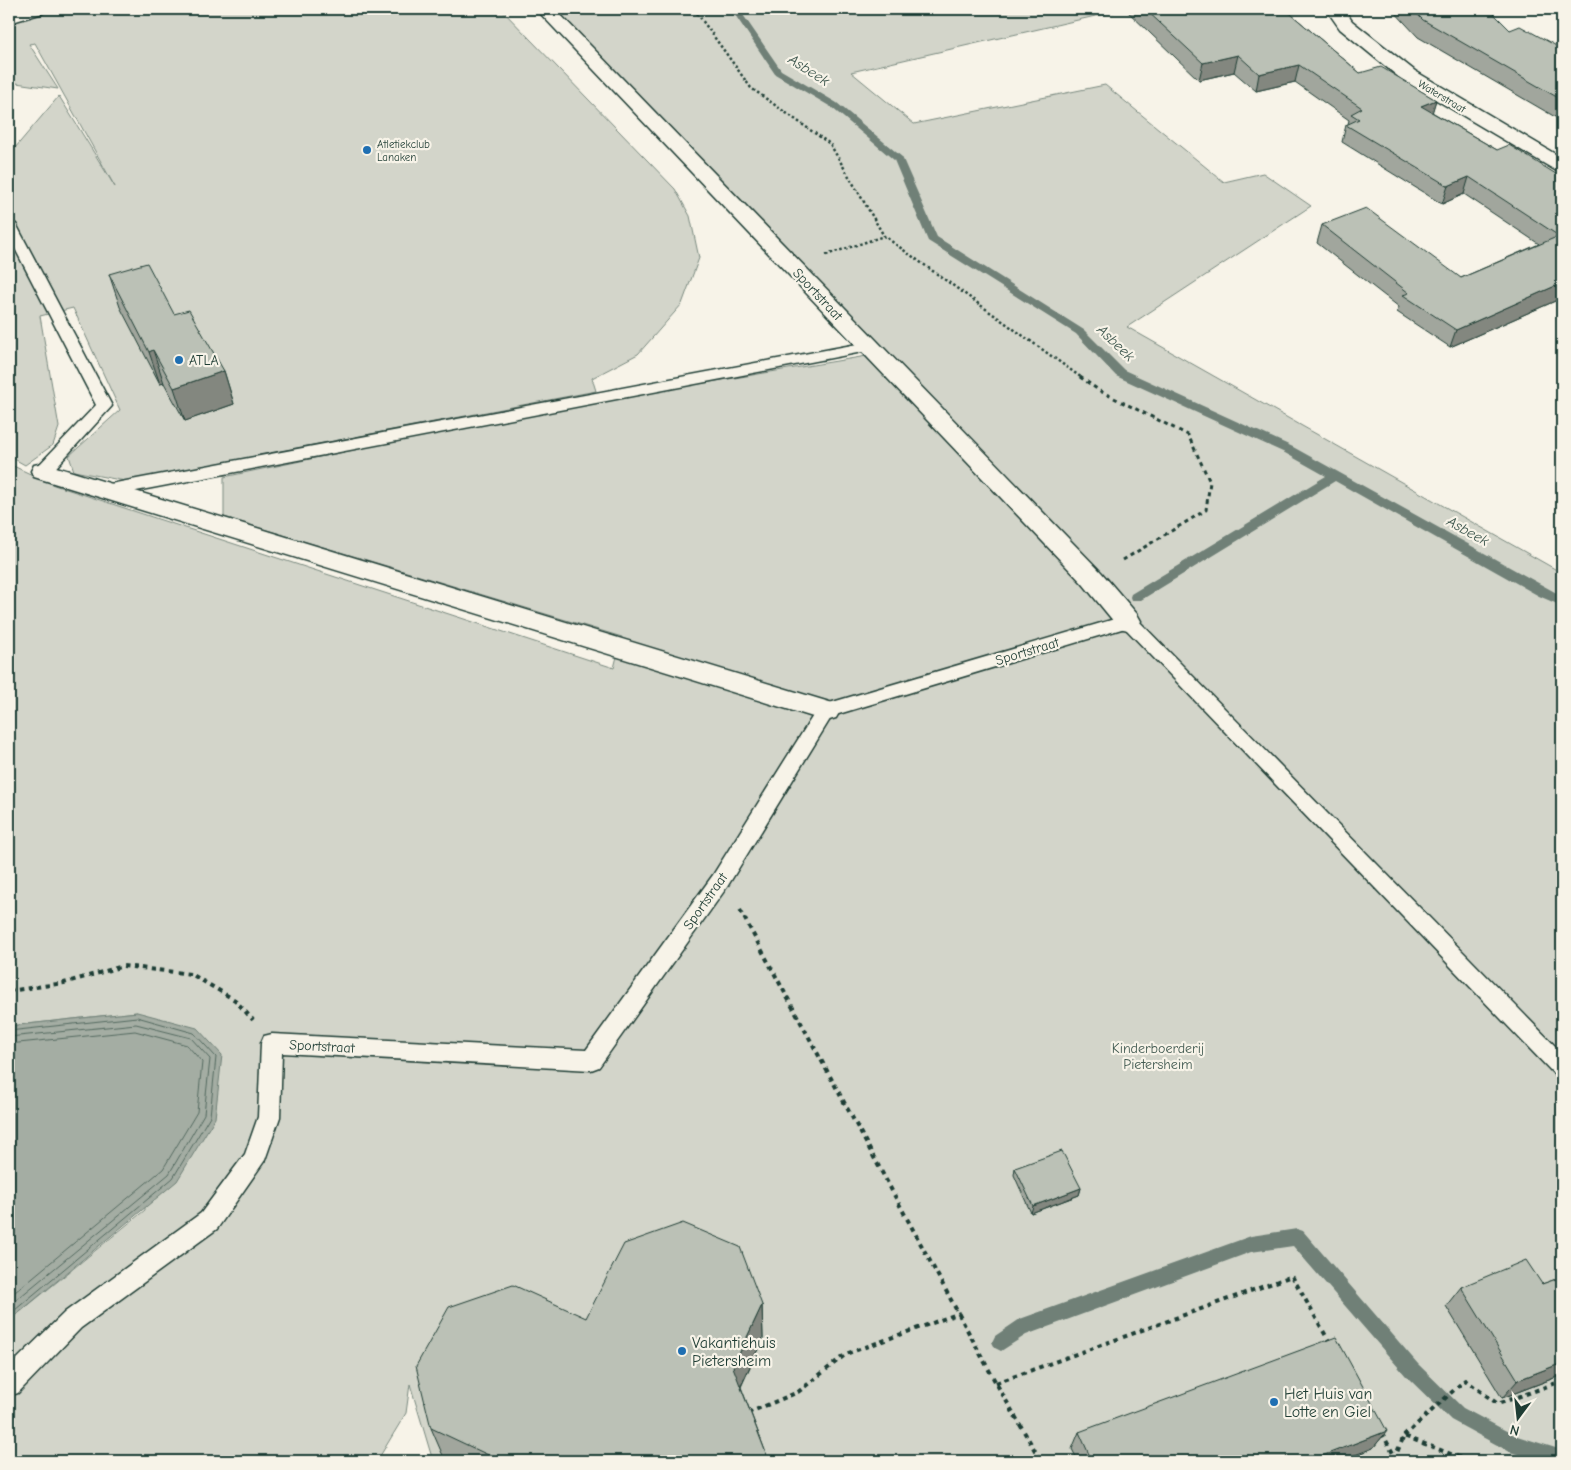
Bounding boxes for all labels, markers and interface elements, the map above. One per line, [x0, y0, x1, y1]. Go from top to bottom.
water label: Asbeek [784, 50, 834, 90]
street label: Waterstraat [1415, 77, 1469, 116]
place label: Atletiekclub Lanaken [377, 138, 430, 164]
marker: Atletiekclub Lanaken [361, 144, 373, 156]
street label: Sportstraat [789, 265, 847, 325]
water label: Asbeek [1093, 320, 1139, 366]
place label: ATLA [189, 352, 219, 369]
marker: ATLA [173, 354, 185, 366]
water label: Asbeek [1443, 512, 1493, 550]
street label: Sportstraat [993, 633, 1062, 669]
street label: Sportstraat [680, 869, 732, 933]
street label: Sportstraat [289, 1036, 356, 1057]
park label: Kinderboerderij Pietersheim [1112, 1040, 1204, 1073]
place label: Vakantiehuis Pietersheim [692, 1334, 776, 1370]
marker: Vakantiehuis Pietersheim [676, 1345, 688, 1357]
place label: Het Huis van Lotte en Giel [1284, 1385, 1372, 1421]
north arrow [1494, 1392, 1544, 1442]
marker: Het Huis van Lotte en Giel [1268, 1396, 1280, 1408]
text: N [1508, 1421, 1521, 1439]

